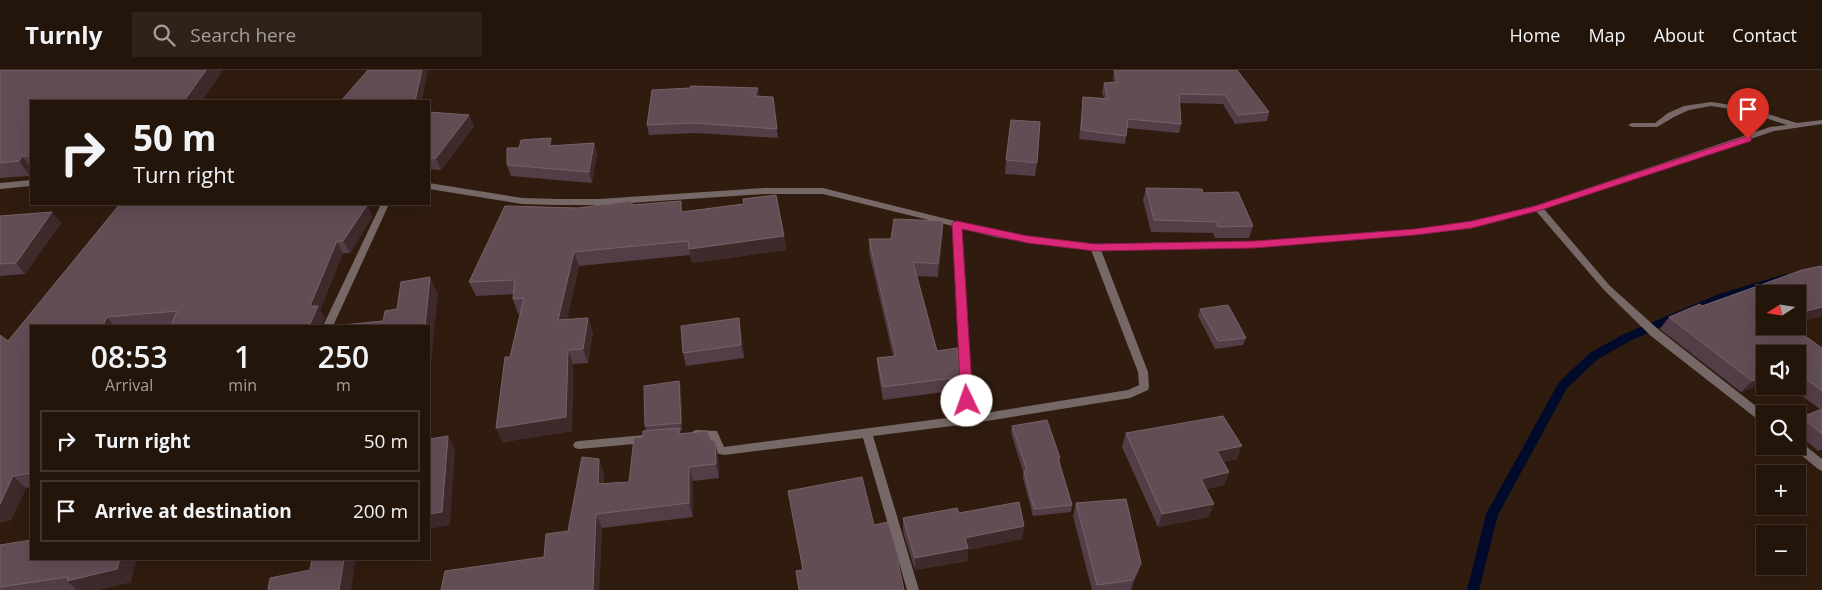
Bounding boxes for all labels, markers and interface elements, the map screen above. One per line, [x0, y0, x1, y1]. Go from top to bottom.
search box [132, 12, 482, 57]
text: Turnly [25, 18, 102, 51]
icon: search [150, 21, 178, 49]
text: Search here [190, 22, 296, 48]
text: Home [1510, 23, 1560, 47]
text: Map [1588, 23, 1626, 47]
text: About [1654, 23, 1704, 47]
text: Contact [1732, 23, 1797, 47]
pin [1727, 88, 1769, 139]
icon: arrive [1734, 95, 1762, 123]
text: 50 m [133, 114, 216, 161]
icon: right [50, 120, 115, 185]
text: Turn right [133, 159, 235, 189]
north arrow [1756, 285, 1806, 335]
map controls [1756, 285, 1806, 575]
text: 08:53 [91, 336, 168, 377]
text: 1 [234, 336, 251, 377]
text: 250 [318, 336, 369, 377]
button: sound [1756, 345, 1806, 395]
text: Arrival [105, 374, 153, 396]
text: min [228, 374, 257, 396]
text: m [336, 374, 351, 396]
position arrow [940, 374, 992, 426]
button: search [1756, 405, 1806, 455]
icon: right [52, 427, 80, 455]
text: Turn right [95, 428, 190, 454]
text: 50 m [364, 428, 408, 454]
button: + [1756, 465, 1806, 515]
icon: arrive [52, 497, 80, 525]
text: Arrive at destination [95, 498, 292, 524]
text: 200 m [353, 498, 408, 524]
button: − [1756, 525, 1806, 575]

